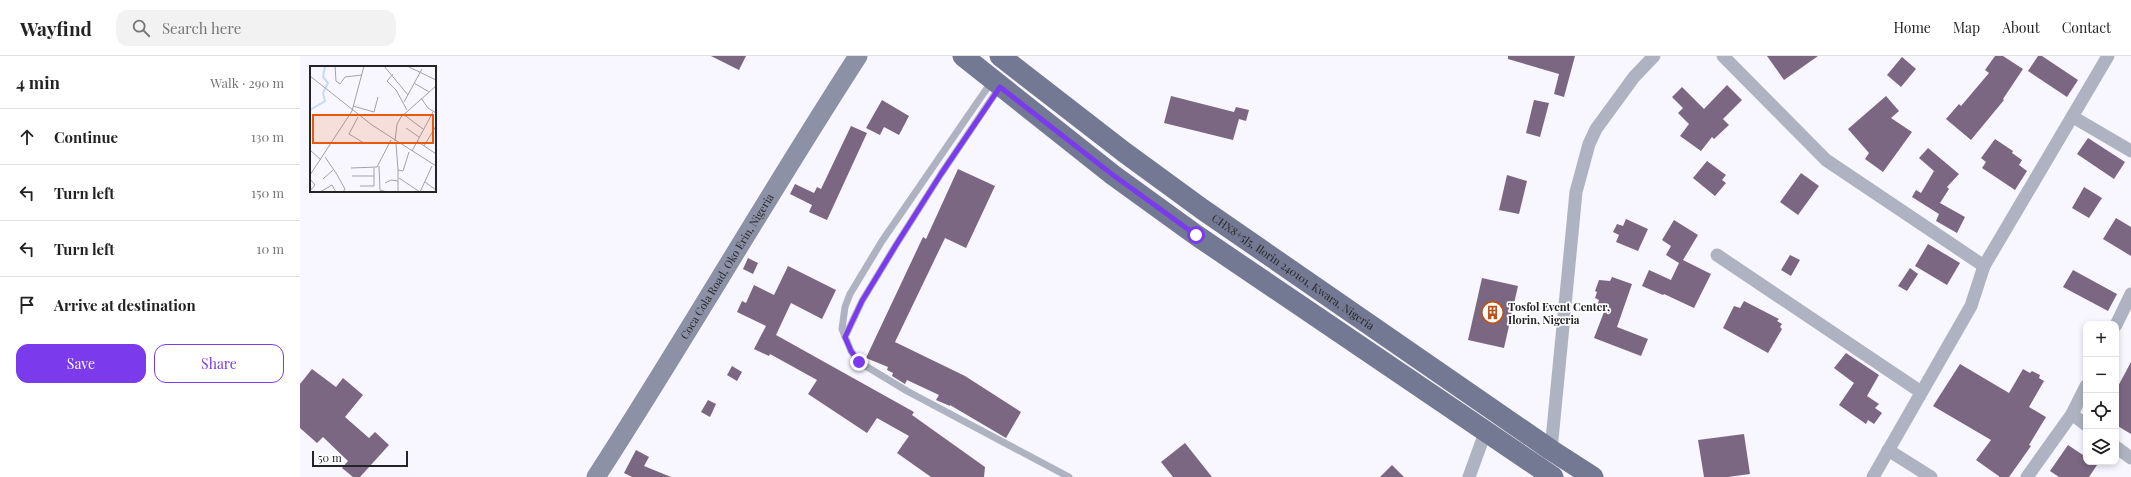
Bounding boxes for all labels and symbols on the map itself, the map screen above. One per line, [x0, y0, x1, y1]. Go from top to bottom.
inset map [310, 66, 436, 192]
street label: Coca Cola Road, Oko Erin, Nigeria [676, 190, 777, 342]
street label: CHX8+5J5, Ilorin 240101, Kwara, Nigeria [1209, 210, 1378, 333]
route start [1187, 226, 1205, 244]
place label: Tosfol Event Center, Ilorin, Nigeria [1508, 299, 1610, 327]
building icon: Tosfol Event Center, Ilorin, Nigeria [1480, 300, 1506, 326]
route end [850, 353, 868, 371]
scale bar [312, 449, 408, 468]

